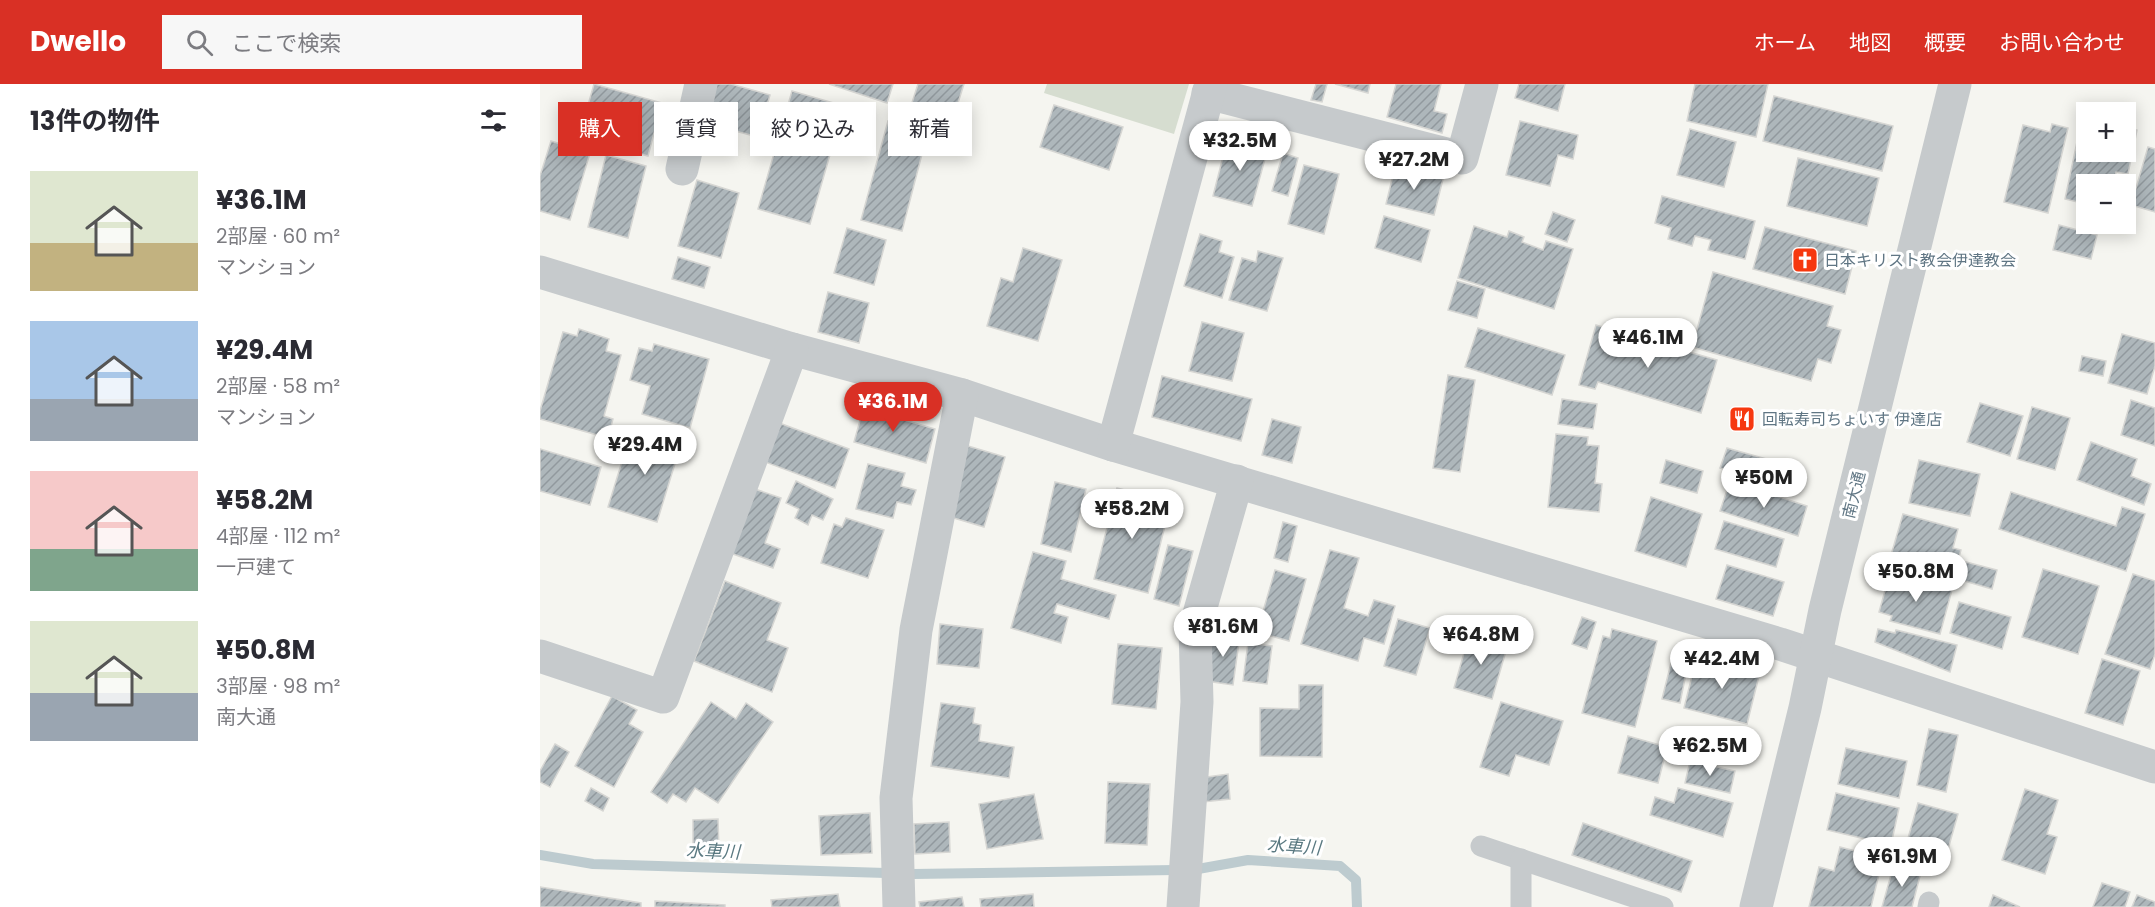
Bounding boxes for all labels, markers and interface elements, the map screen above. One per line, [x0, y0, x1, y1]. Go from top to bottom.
search box [162, 15, 582, 69]
text: Dwello [30, 22, 126, 61]
icon: search [183, 26, 216, 59]
text: ここで検索 [231, 28, 341, 59]
text: ホーム [1754, 28, 1816, 57]
text: 地図 [1849, 28, 1891, 57]
text: 概要 [1924, 28, 1966, 57]
text: お問い合わせ [1999, 28, 2125, 57]
chip: 購入 [558, 102, 642, 156]
chip: 賃貸 [654, 102, 738, 156]
chip: 絞り込み [750, 102, 876, 156]
chip: 新着 [888, 102, 972, 156]
map controls [2076, 102, 2136, 234]
button: + [2076, 102, 2136, 162]
text: 13件の物件 [30, 103, 160, 139]
icon: filters [477, 104, 510, 137]
pin: ¥32.5M [1191, 121, 1289, 172]
text: ¥32.5M [1203, 126, 1277, 154]
pin: ¥27.2M [1365, 140, 1463, 191]
text: ¥27.2M [1379, 145, 1449, 173]
button: − [2076, 174, 2136, 234]
text: ¥36.1M [216, 182, 307, 218]
icon: home [78, 195, 150, 267]
text: 2部屋 · 60 m² [216, 222, 340, 250]
church icon: 日本キリスト教会伊達教会 [1790, 245, 1820, 275]
place label: 日本キリスト教会伊達教会 [1824, 249, 2016, 272]
text: マンション [216, 253, 316, 281]
pin: ¥46.1M [1599, 318, 1697, 369]
text: ¥46.1M [1612, 323, 1684, 351]
text: ¥29.4M [216, 332, 313, 368]
icon: home [78, 345, 150, 417]
text: 2部屋 · 58 m² [216, 372, 340, 400]
pin: ¥36.1M [844, 382, 942, 433]
text: ¥36.1M [858, 387, 928, 415]
text: マンション [216, 403, 316, 431]
restaurant icon: 回転寿司ちょいす 伊達店 [1727, 404, 1757, 434]
place label: 回転寿司ちょいす 伊達店 [1762, 408, 1942, 431]
pin: ¥29.4M [596, 425, 694, 476]
text: ¥29.4M [608, 430, 682, 458]
pin: ¥50M [1728, 458, 1800, 509]
text: ¥50M [1735, 463, 1793, 491]
street label: 南大通 [1837, 469, 1871, 521]
text: ¥58.2M [216, 482, 313, 518]
pin: ¥58.2M [1083, 489, 1181, 540]
text: ¥58.2M [1095, 494, 1169, 522]
icon: home [78, 495, 150, 567]
text: 4部屋 · 112 m² [216, 522, 340, 550]
pin: ¥50.8M [1867, 552, 1965, 603]
text: 一戸建て [216, 553, 296, 581]
text: ¥50.8M [1878, 557, 1954, 585]
pin: ¥81.6M [1174, 607, 1272, 658]
text: ¥81.6M [1188, 612, 1258, 640]
pin: ¥64.8M [1432, 615, 1530, 666]
text: ¥64.8M [1443, 620, 1519, 648]
text: ¥50.8M [216, 632, 315, 668]
pin: ¥42.4M [1673, 639, 1771, 690]
text: ¥42.4M [1684, 644, 1760, 672]
icon: home [78, 645, 150, 717]
text: 3部屋 · 98 m² [216, 672, 340, 700]
text: 南大通 [216, 703, 276, 731]
pin: ¥62.5M [1661, 726, 1759, 777]
text: ¥62.5M [1673, 731, 1747, 759]
water label: 水車川 [1266, 832, 1324, 860]
pin: ¥61.9M [1853, 837, 1951, 888]
water label: 水車川 [686, 838, 742, 865]
text: ¥61.9M [1867, 842, 1937, 870]

